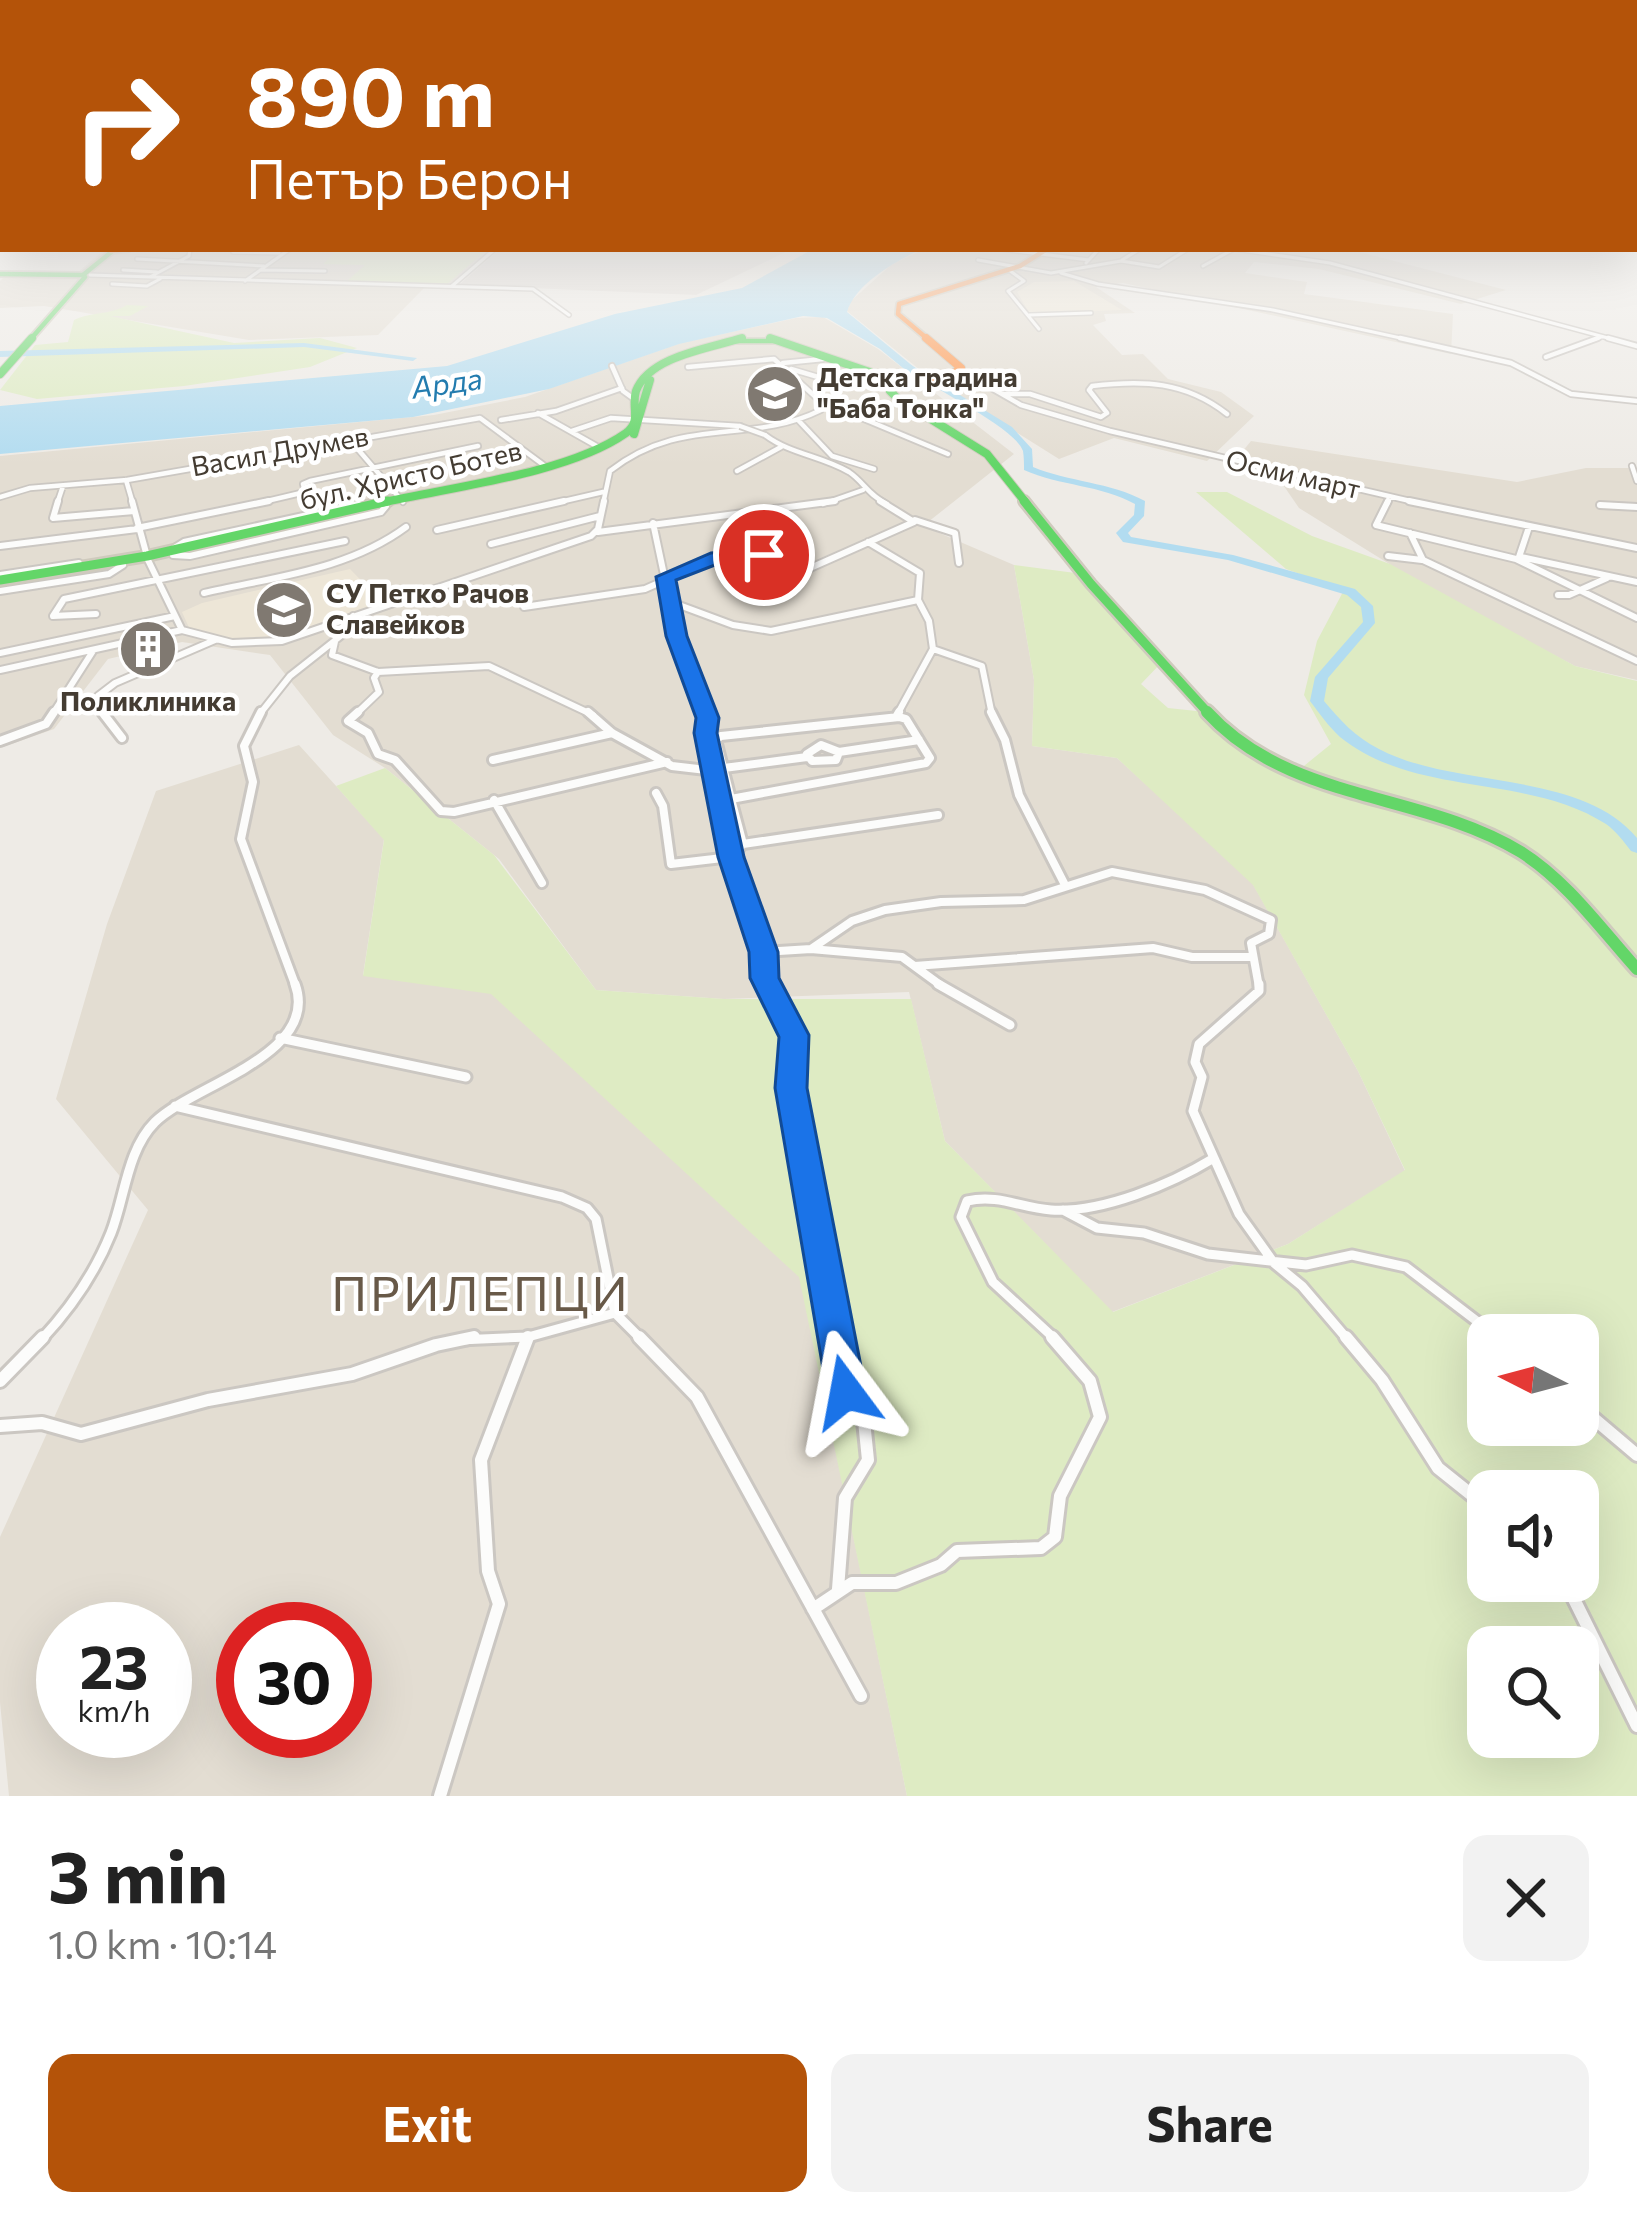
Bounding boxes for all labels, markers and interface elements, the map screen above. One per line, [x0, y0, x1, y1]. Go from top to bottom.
text: 890 m [246, 42, 495, 144]
icon: right [48, 48, 204, 204]
text: Петър Берон [246, 144, 573, 210]
water label: Арда [408, 358, 485, 405]
place label: Детска градина "Баба Тонка" [817, 360, 1018, 424]
school or university icon: Детска градина "Баба Тонка" [744, 363, 806, 425]
street label: Васил Друмев [189, 419, 371, 482]
street label: бул. Христо Ботев [296, 433, 525, 516]
street label: Осми март [1223, 442, 1364, 505]
pin [713, 504, 815, 606]
icon: arrive [731, 522, 797, 588]
place label: СУ Петко Рачов Славейков [326, 576, 529, 640]
school or university icon: СУ Петко Рачов Славейков [253, 579, 315, 641]
building icon: Поликлиника [117, 618, 179, 680]
place label: Поликлиника [60, 684, 236, 717]
district label: ПРИЛЕПЦИ [331, 1262, 631, 1321]
north arrow [1467, 1314, 1599, 1446]
map controls [1467, 1314, 1599, 1758]
position arrow [783, 1329, 909, 1455]
button: sound [1467, 1470, 1599, 1602]
speed limit sign: 30 [216, 1602, 372, 1758]
button: search [1467, 1626, 1599, 1758]
text: 23 [79, 1628, 149, 1701]
text: km/h [78, 1691, 150, 1728]
text: 3 min [48, 1830, 228, 1918]
button: close [1463, 1835, 1589, 1961]
text: 1.0 km · 10:14 [48, 1919, 277, 1967]
button: Exit [48, 2054, 807, 2192]
button: Share [831, 2054, 1589, 2192]

